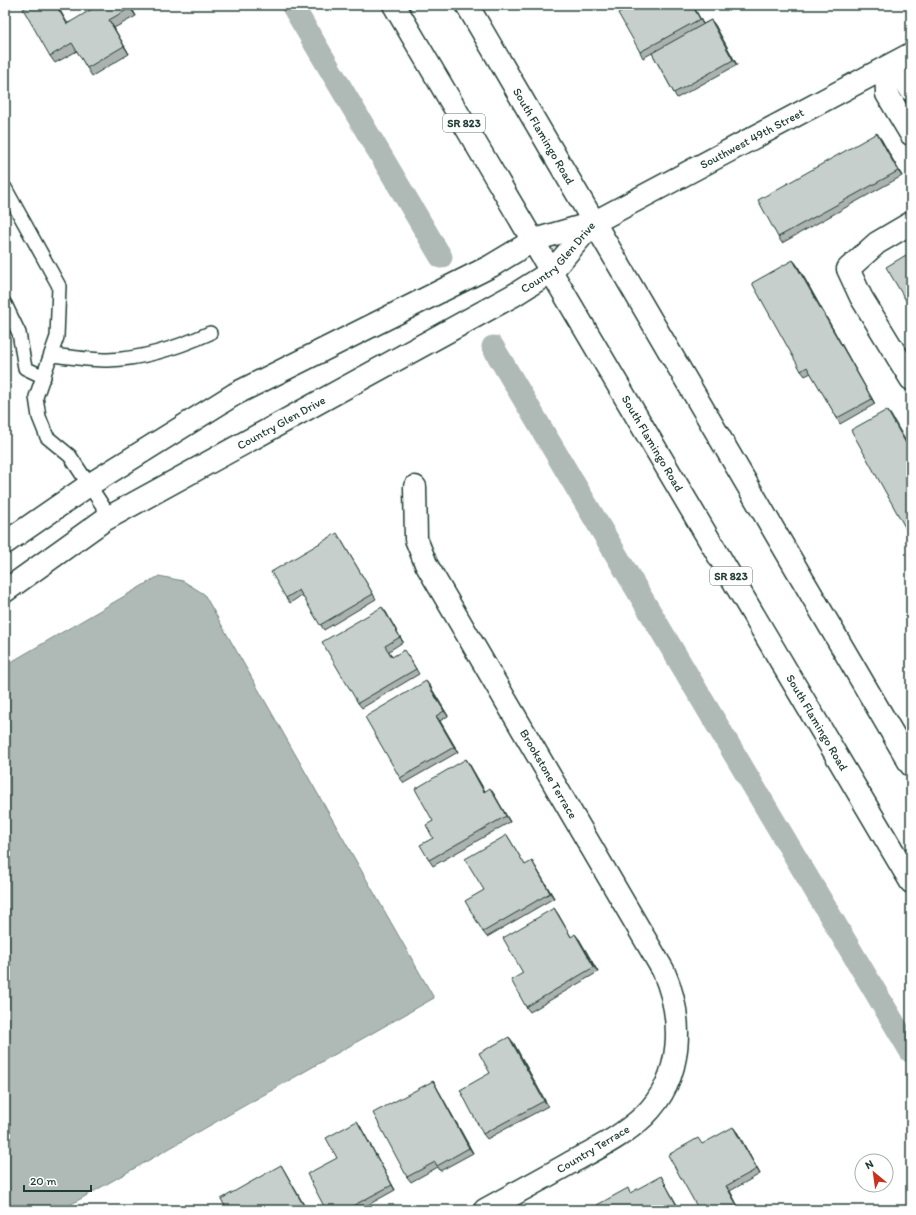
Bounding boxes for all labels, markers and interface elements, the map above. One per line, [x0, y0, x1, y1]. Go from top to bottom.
street label: South Flamingo Road [510, 85, 578, 187]
street label: Southwest 49th Street [698, 105, 807, 172]
road number: SR 823 [443, 114, 485, 132]
street label: Country Glen Drive [518, 219, 598, 296]
street label: Country Glen Drive [235, 393, 328, 453]
street label: South Flamingo Road [619, 393, 687, 495]
road number: SR 823 [710, 567, 752, 585]
street label: South Flamingo Road [783, 672, 851, 774]
street label: Brookstone Terrace [517, 727, 580, 821]
street label: Country Terrace [554, 1122, 632, 1176]
north arrow [854, 1153, 894, 1193]
text: N [863, 1157, 876, 1172]
scale bar [24, 1167, 91, 1193]
text: 20 m [30, 1174, 57, 1188]

